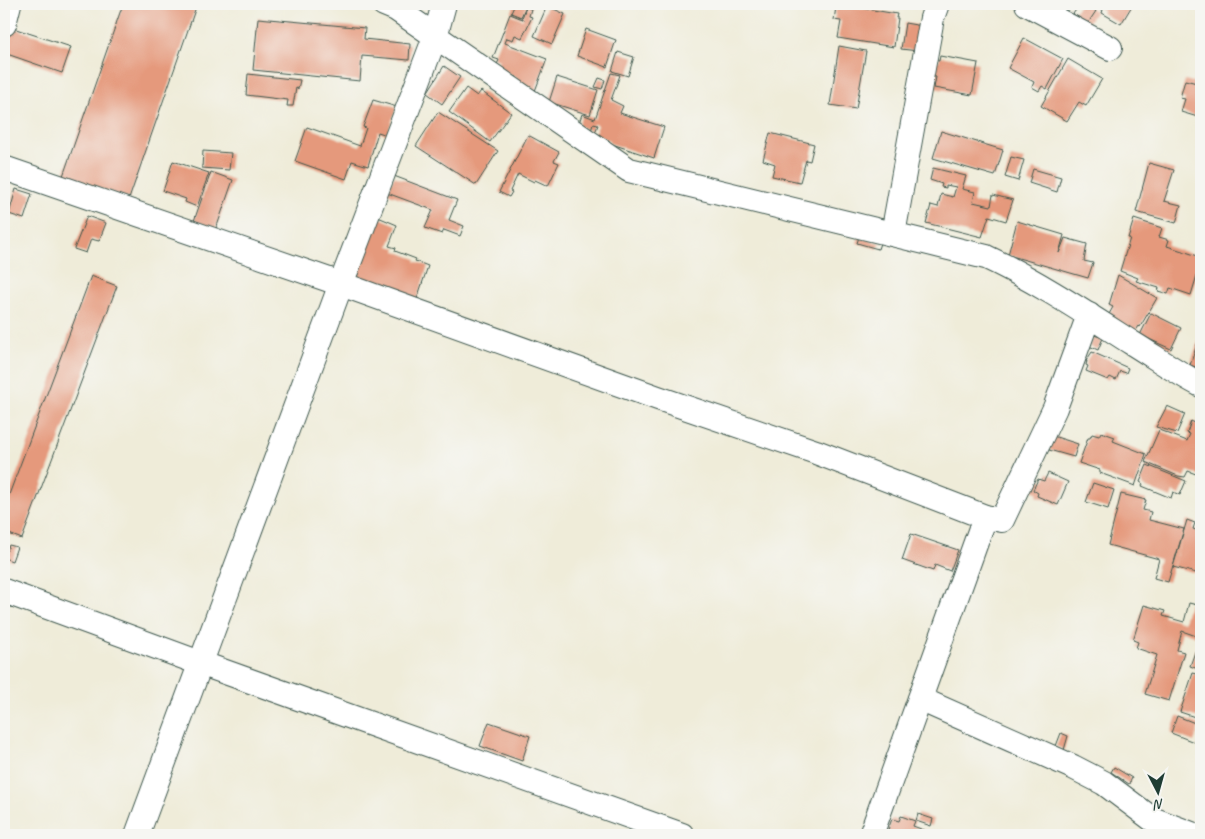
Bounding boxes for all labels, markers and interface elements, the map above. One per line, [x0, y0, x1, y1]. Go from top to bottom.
north arrow [1132, 766, 1182, 816]
text: N [1152, 796, 1165, 814]

